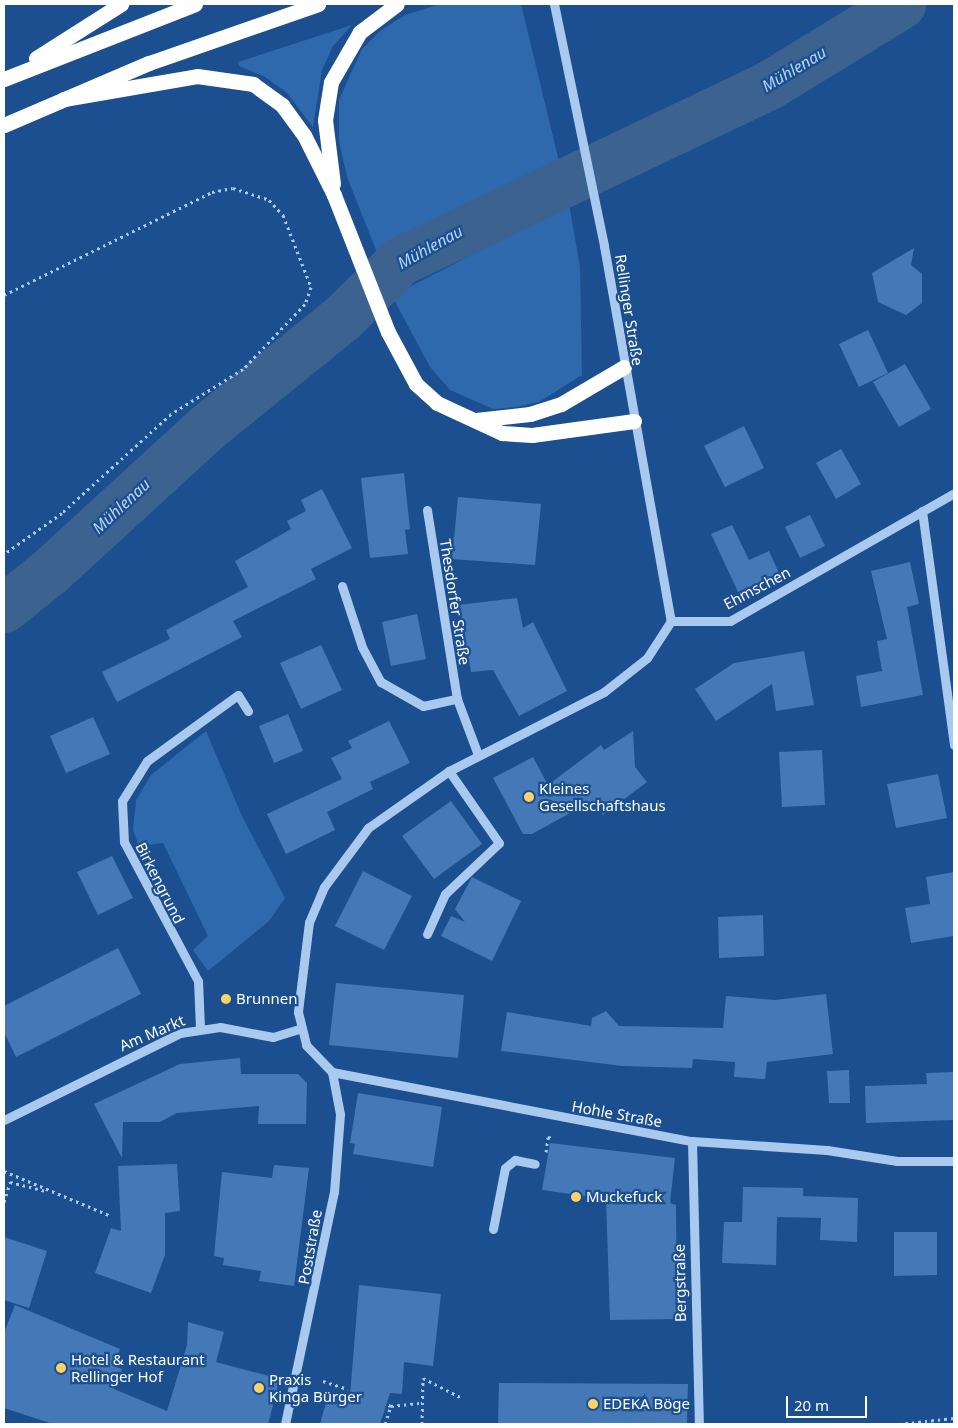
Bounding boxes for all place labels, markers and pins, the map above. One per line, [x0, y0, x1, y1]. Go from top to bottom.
place label: Kleines Gesellschaftshaus [539, 779, 666, 814]
marker: Kleines Gesellschaftshaus [523, 791, 535, 803]
place label: Brunnen [236, 990, 297, 1008]
marker: Brunnen [220, 993, 232, 1005]
place label: Muckefuck [586, 1188, 662, 1206]
marker: Muckefuck [570, 1191, 582, 1203]
place label: Hotel & Restaurant Rellinger Hof [71, 1350, 205, 1385]
marker: Hotel & Restaurant Rellinger Hof [55, 1362, 67, 1374]
place label: Praxis Kinga Bürger [269, 1370, 362, 1405]
marker: Praxis Kinga Bürger [253, 1382, 265, 1394]
place label: EDEKA Böge [603, 1395, 690, 1413]
marker: EDEKA Böge [587, 1398, 599, 1410]

